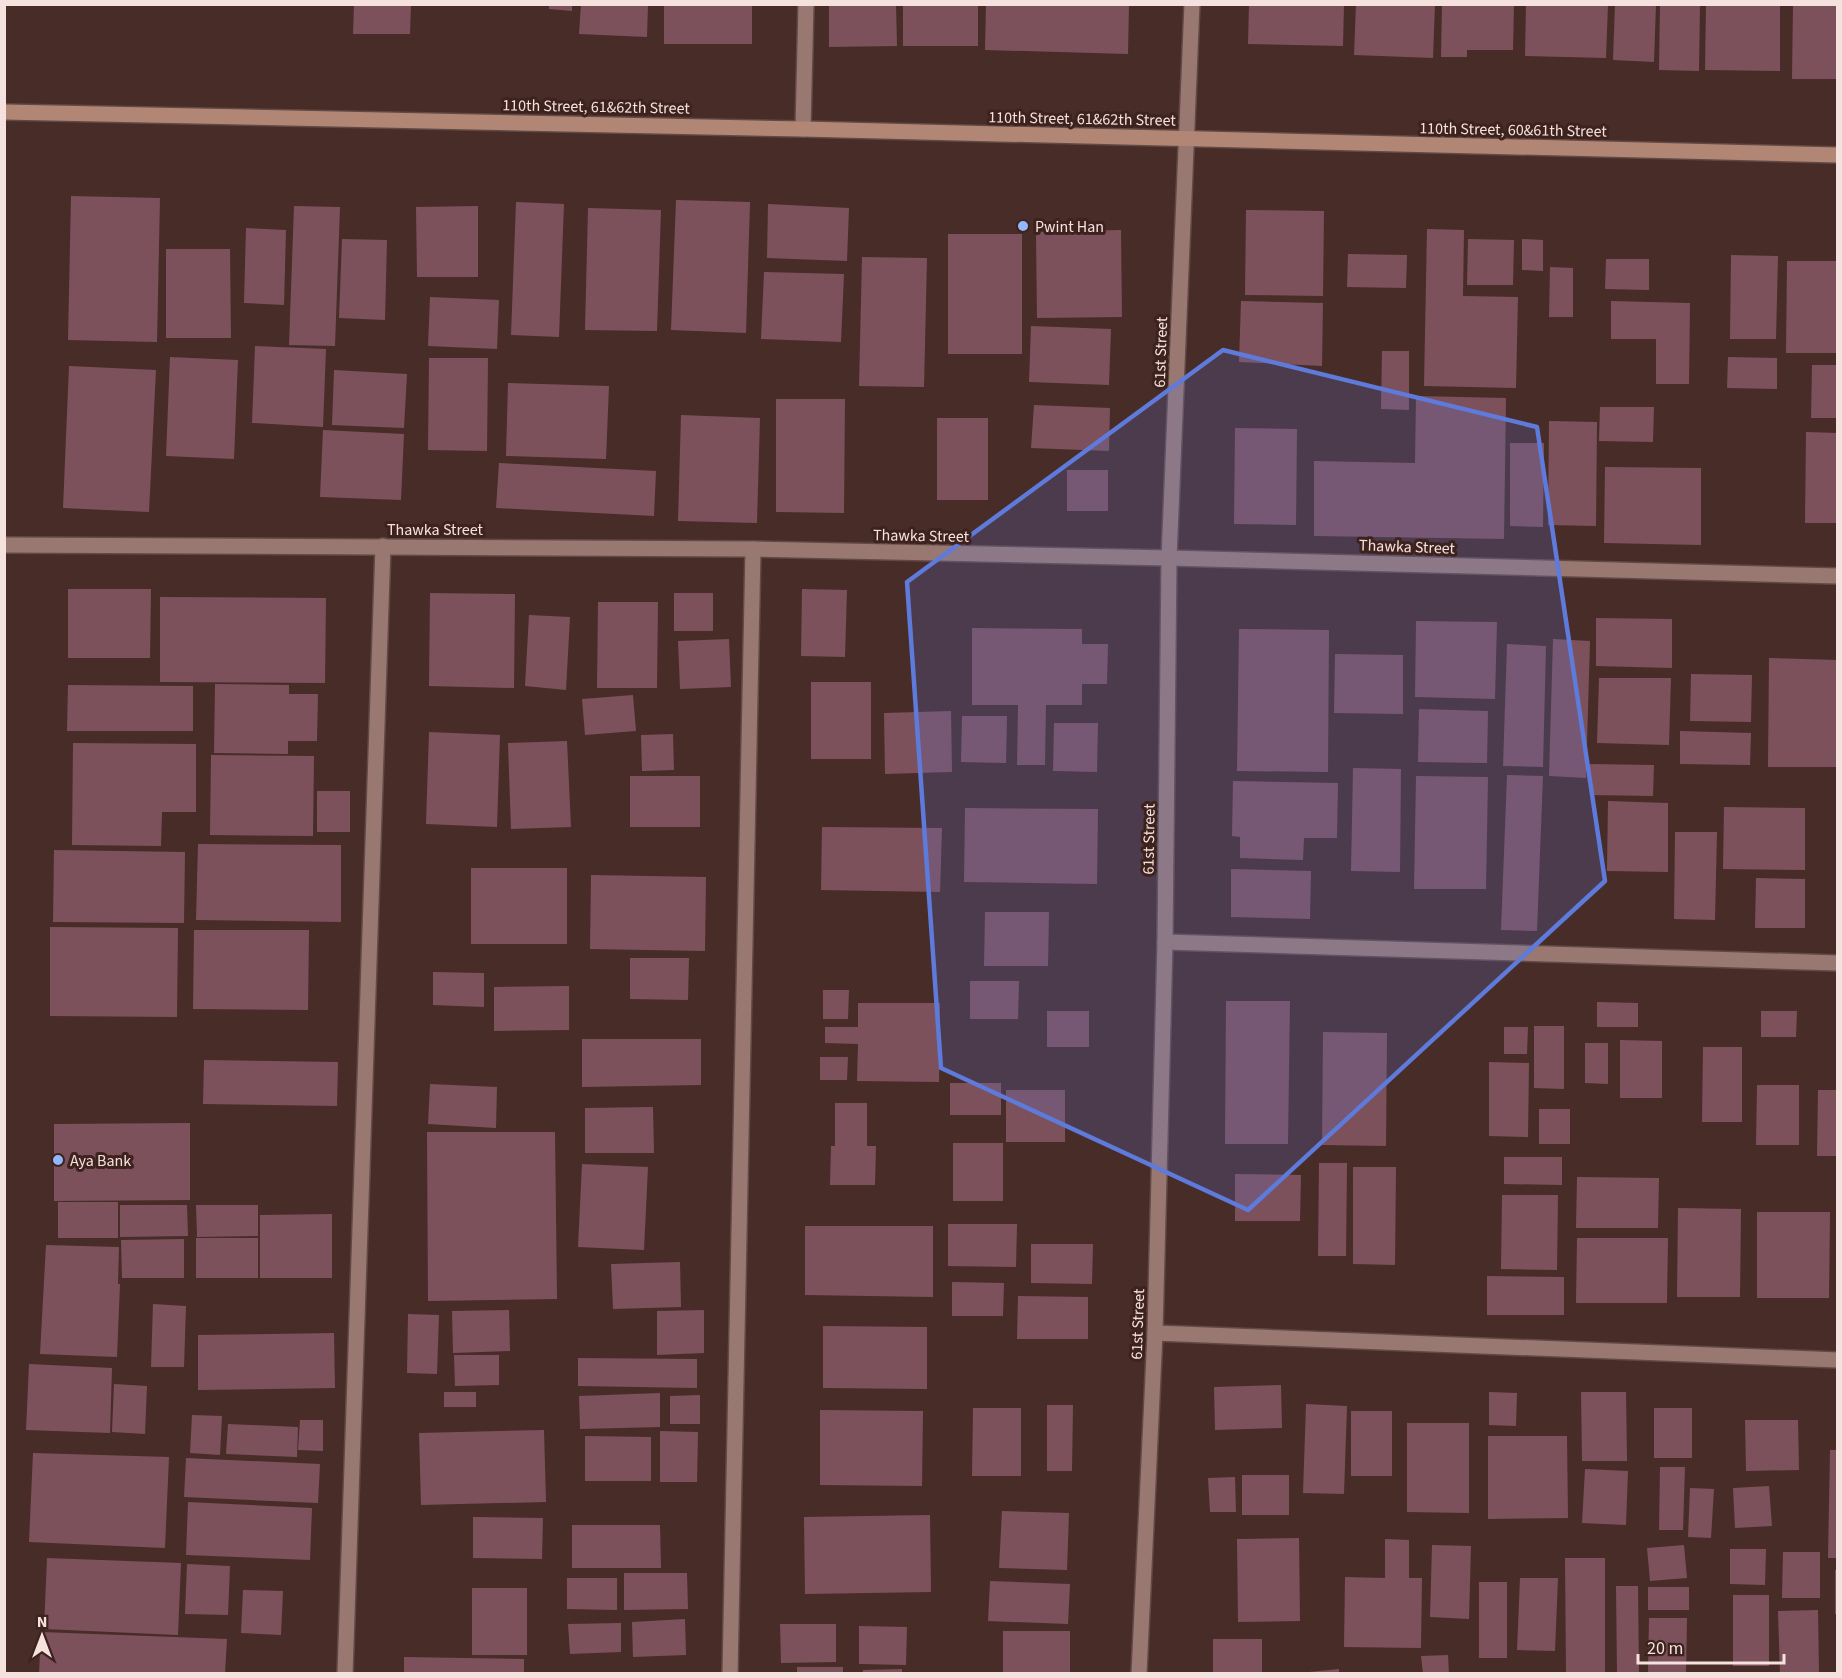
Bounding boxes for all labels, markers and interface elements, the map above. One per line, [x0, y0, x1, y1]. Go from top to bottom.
street label: 110th Street, 61&62th Street [502, 94, 690, 120]
street label: 110th Street, 61&62th Street [988, 106, 1176, 132]
street label: 110th Street, 60&61th Street [1419, 117, 1607, 143]
place label: Pwint Han [1035, 216, 1104, 238]
marker: Pwint Han [1016, 219, 1030, 233]
street label: 61st Street [1149, 316, 1173, 388]
street label: Thawka Street [387, 519, 484, 541]
street label: Thawka Street [873, 524, 970, 548]
street label: Thawka Street [1359, 534, 1456, 560]
street label: 61st Street [1137, 803, 1161, 875]
place label: Aya Bank [70, 1150, 131, 1172]
marker: Aya Bank [51, 1153, 65, 1167]
street label: 61st Street [1126, 1288, 1150, 1360]
north arrow [12, 1606, 72, 1666]
text: N [37, 1611, 47, 1633]
scale bar [1638, 1627, 1784, 1665]
text: 20 m [1647, 1636, 1683, 1661]

